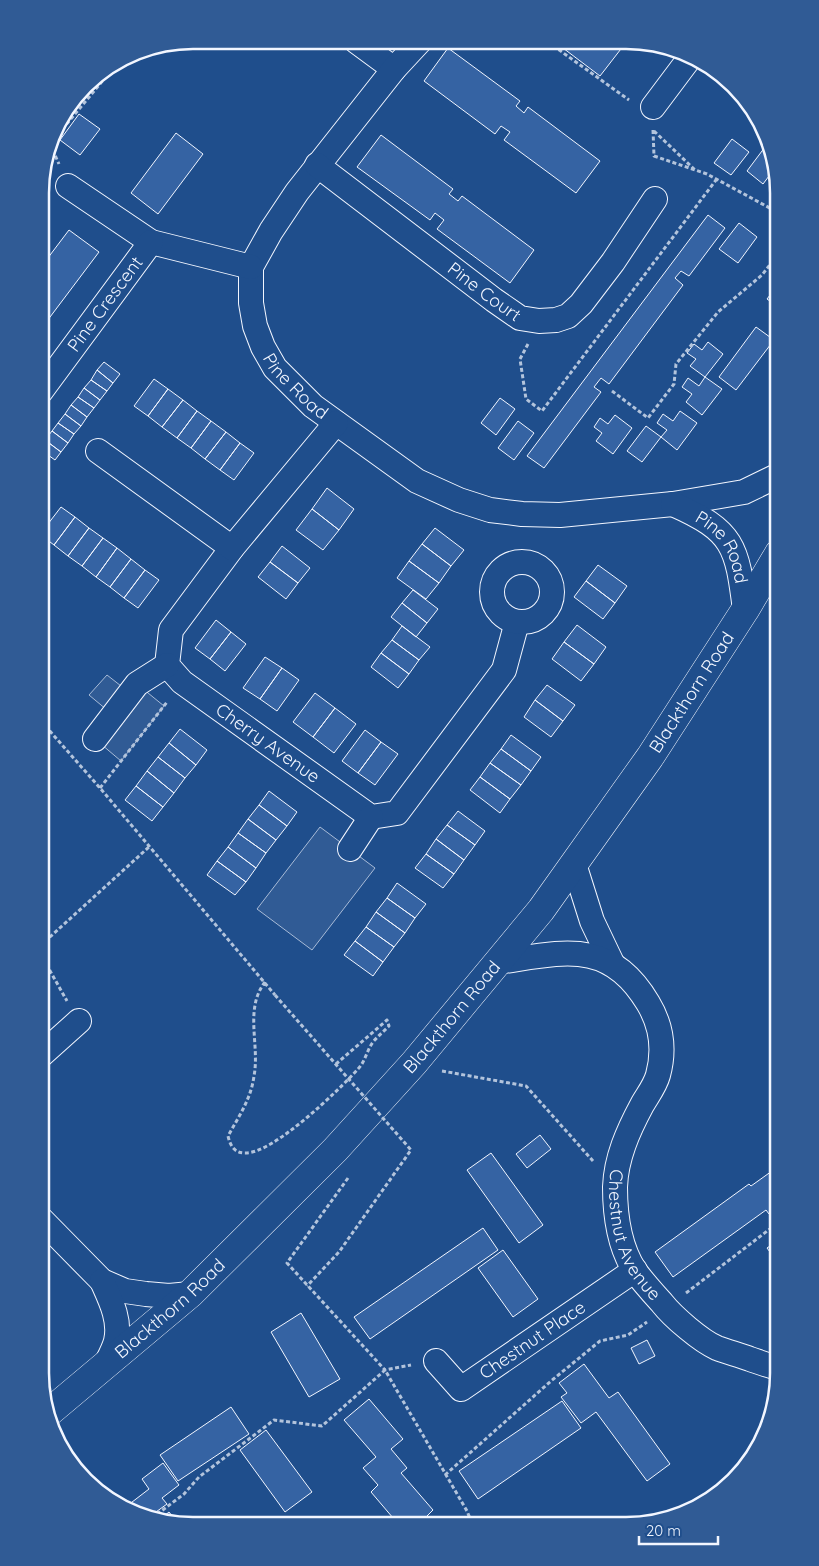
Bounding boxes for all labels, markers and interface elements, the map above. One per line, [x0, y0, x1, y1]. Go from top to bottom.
street label: Pine Crescent [62, 252, 148, 356]
street label: Pine Court [443, 257, 526, 326]
street label: Pine Road [258, 349, 333, 424]
street label: Pine Road [691, 505, 753, 585]
street label: Blackthorn Road [644, 627, 739, 757]
street label: Cherry Avenue [211, 698, 325, 788]
street label: Blackthorn Road [398, 956, 505, 1078]
street label: Chestnut Avenue [604, 1168, 666, 1305]
street label: Blackthorn Road [110, 1254, 230, 1363]
street label: Chestnut Place [475, 1295, 590, 1384]
scale bar [639, 1514, 718, 1546]
text: 20 m [646, 1521, 681, 1540]

